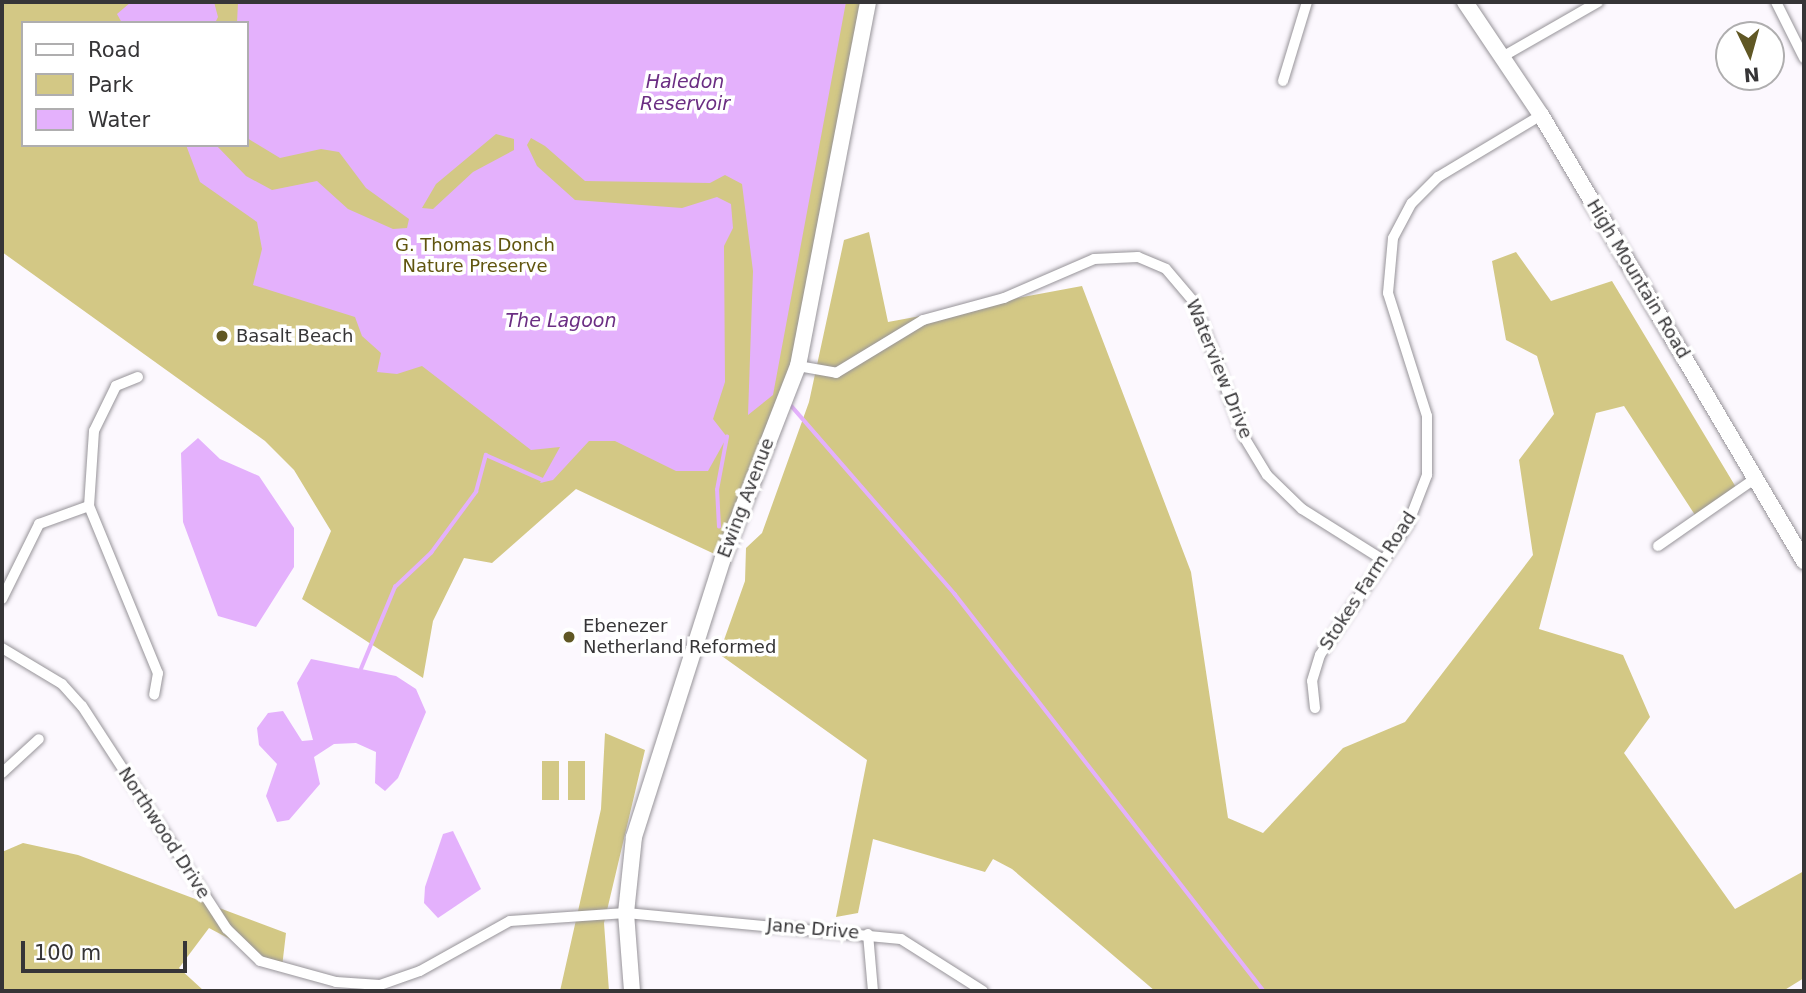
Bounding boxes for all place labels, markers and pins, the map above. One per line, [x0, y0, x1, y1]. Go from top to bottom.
place label: Basalt Beach [236, 325, 353, 347]
marker: Basalt Beach [214, 328, 230, 344]
place label: Ebenezer Netherland Reformed [583, 616, 776, 658]
marker: Ebenezer Netherland Reformed [561, 629, 577, 645]

